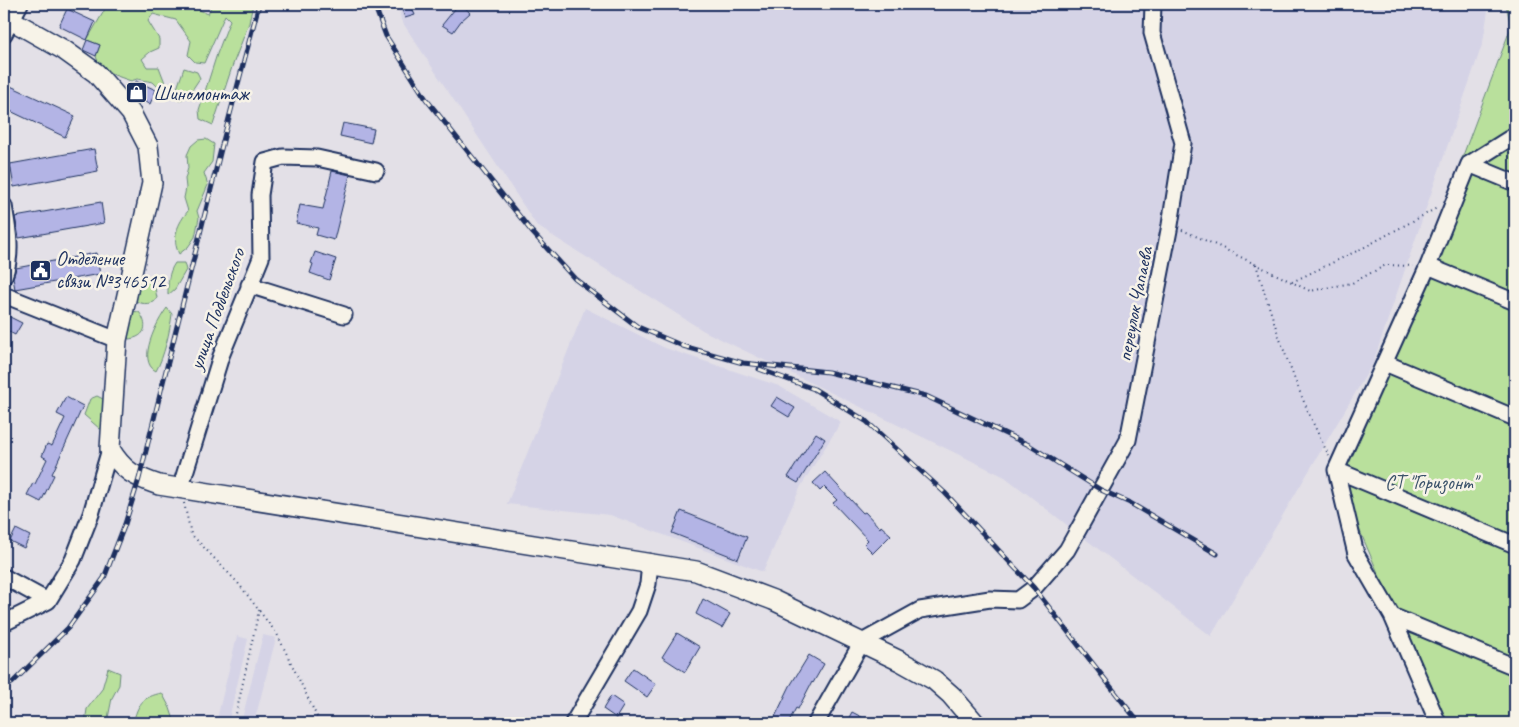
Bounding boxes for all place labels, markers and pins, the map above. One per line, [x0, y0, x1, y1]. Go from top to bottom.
shop icon: Шиномонтаж [125, 81, 149, 105]
place label: Шиномонтаж [153, 81, 250, 106]
place label: Отделение связи №346512 [56, 246, 167, 294]
public building icon: Отделение связи №346512 [28, 258, 52, 282]

